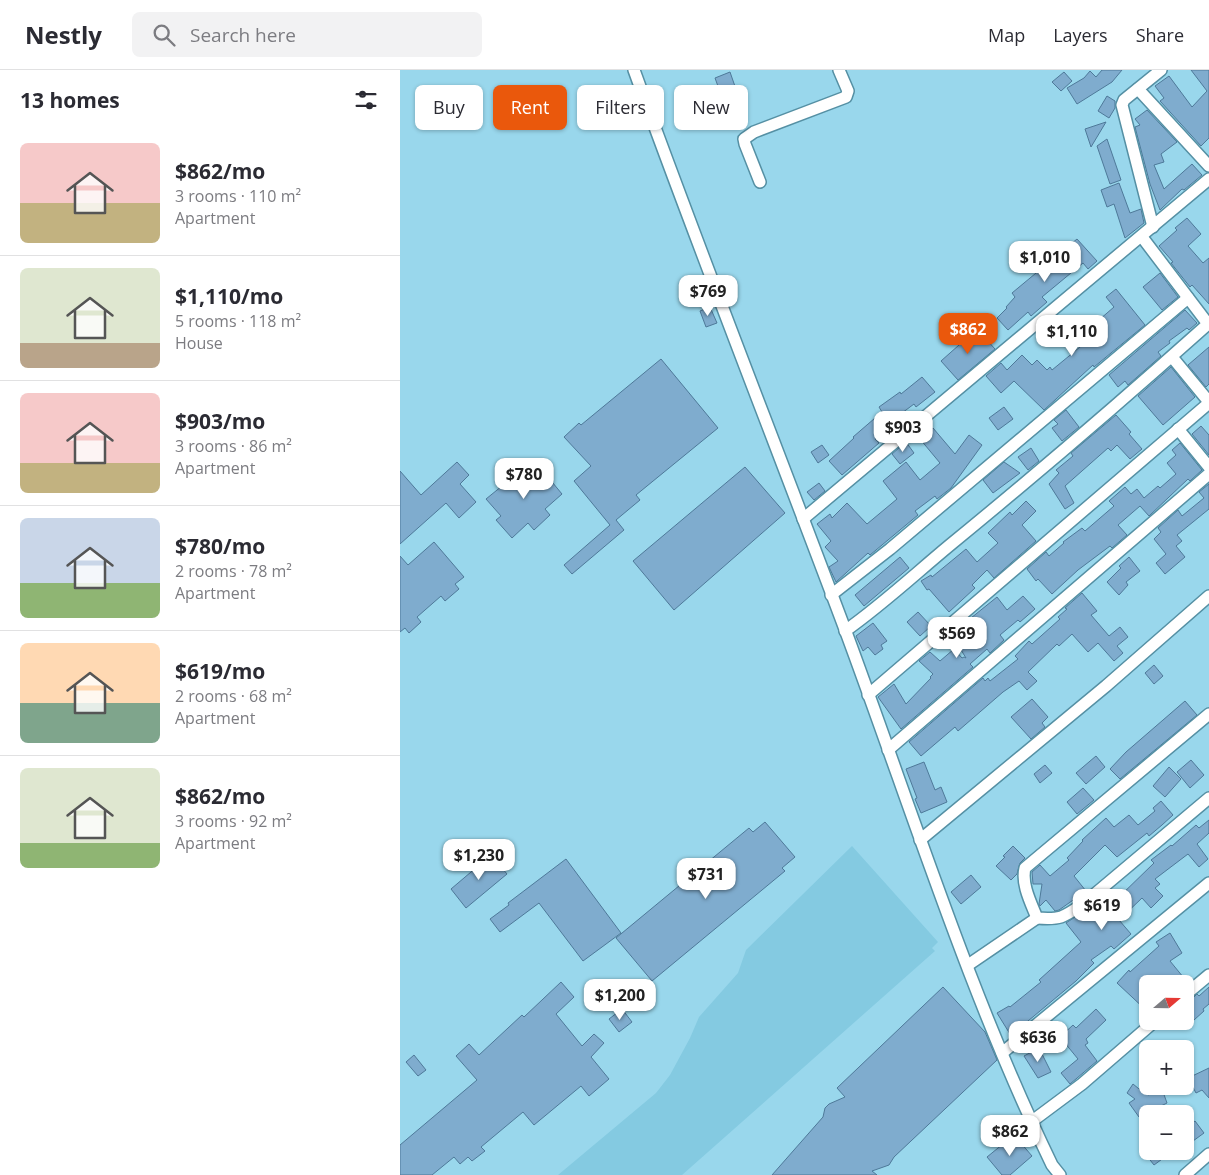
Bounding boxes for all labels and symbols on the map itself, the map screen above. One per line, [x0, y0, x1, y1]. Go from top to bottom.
pin: $1,010 [1004, 240, 1086, 283]
pin: $769 [678, 274, 738, 317]
pin: $862 [938, 312, 998, 355]
pin: $1,110 [1031, 314, 1113, 357]
pin: $903 [873, 410, 933, 453]
pin: $780 [494, 458, 554, 500]
pin: $569 [927, 616, 987, 659]
pin: $1,230 [438, 838, 520, 881]
pin: $731 [676, 858, 736, 900]
pin: $619 [1072, 888, 1132, 931]
north arrow [1139, 975, 1194, 1030]
pin: $1,200 [579, 978, 661, 1021]
pin: $636 [1008, 1020, 1068, 1063]
pin: $862 [980, 1114, 1040, 1157]

